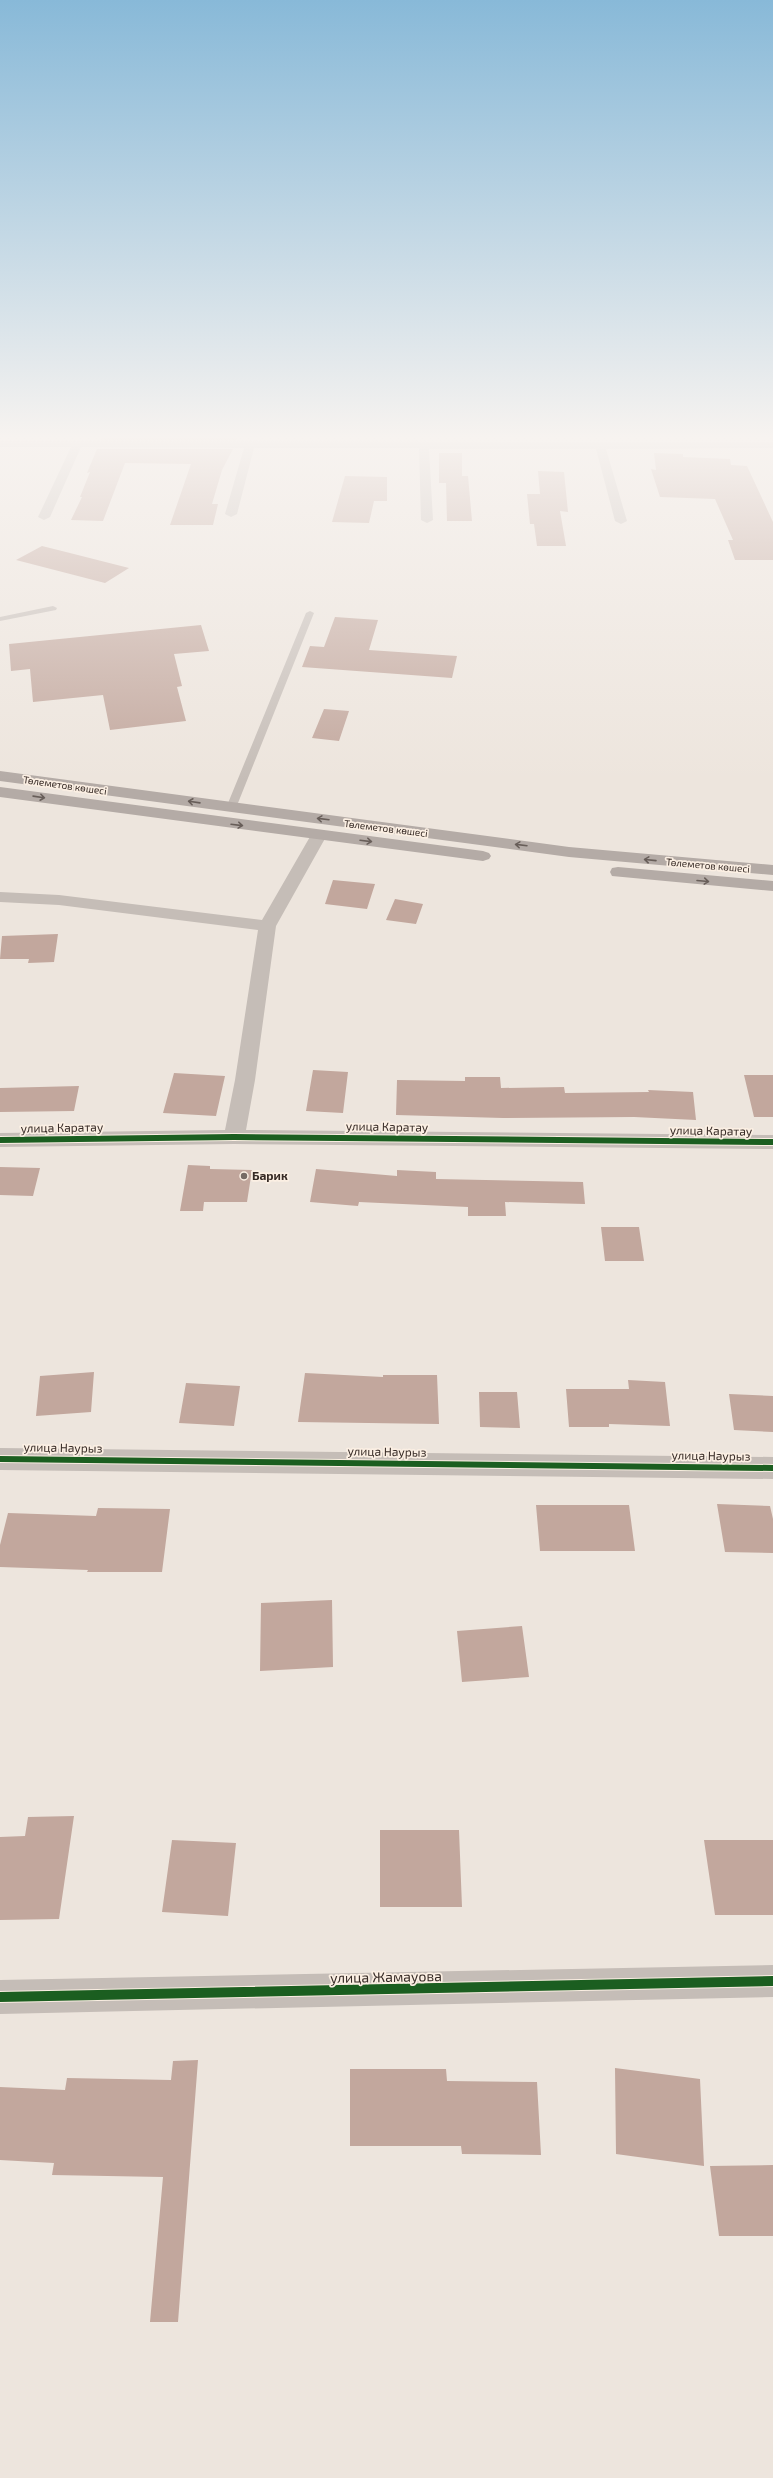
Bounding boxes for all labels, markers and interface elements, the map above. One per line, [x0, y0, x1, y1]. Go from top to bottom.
street label: Төлеметов көшесі [22, 773, 108, 797]
one-way arrow [32, 793, 45, 801]
one-way arrow [188, 798, 201, 806]
one-way arrow [317, 816, 330, 823]
street label: Төлеметов көшесі [343, 817, 429, 839]
one-way arrow [230, 821, 243, 829]
one-way arrow [359, 837, 372, 845]
one-way arrow [515, 842, 528, 849]
street label: Төлеметов көшесі [666, 855, 750, 875]
one-way arrow [644, 856, 657, 864]
one-way arrow [696, 877, 709, 884]
street label: улица Каратау [346, 1118, 429, 1135]
street label: улица Каратау [21, 1119, 104, 1136]
street label: улица Каратау [670, 1122, 753, 1139]
place label: Барик [252, 1168, 288, 1182]
marker: Барик [239, 1171, 249, 1181]
street label: улица Наурыз [23, 1439, 103, 1456]
street label: улица Наурыз [347, 1443, 427, 1460]
street label: улица Наурыз [671, 1447, 751, 1464]
street label: улица Жамауова [330, 1967, 442, 1986]

